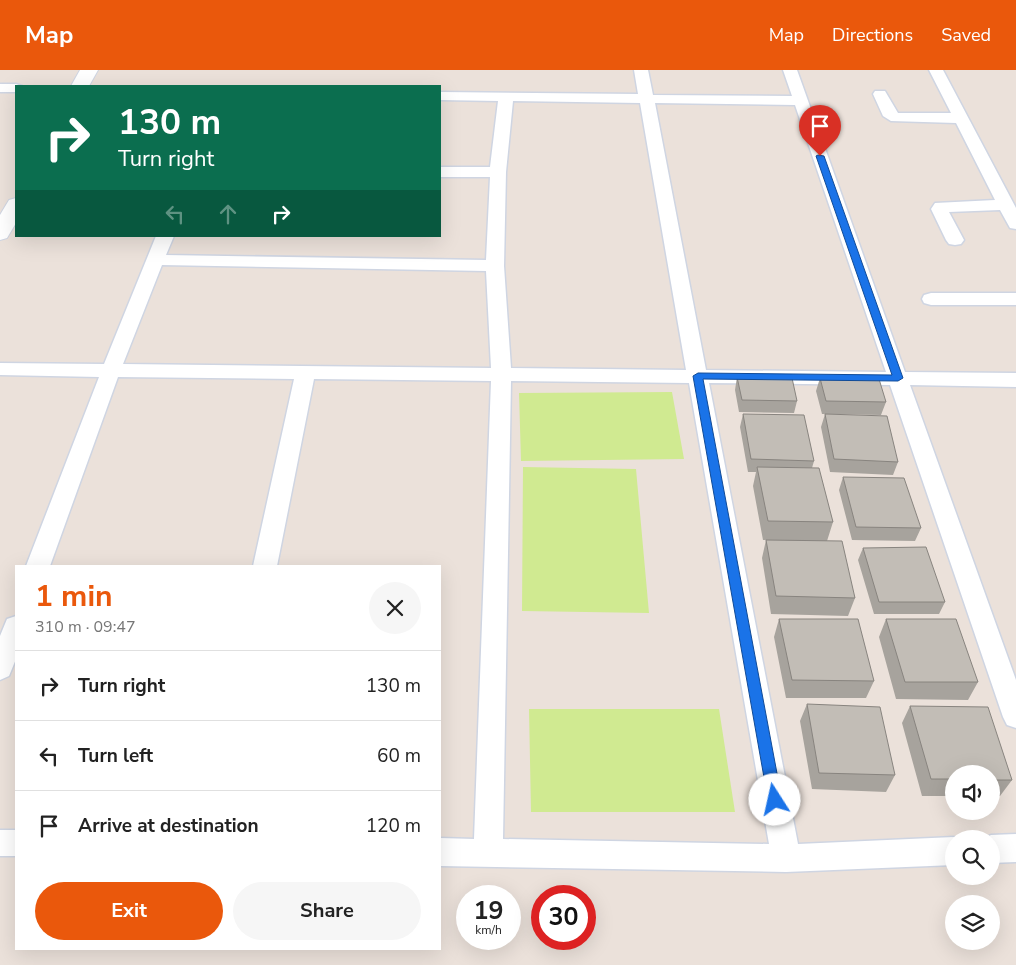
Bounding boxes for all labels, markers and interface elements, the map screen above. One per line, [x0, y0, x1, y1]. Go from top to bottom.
text: Map [25, 19, 73, 51]
text: Map [769, 23, 804, 47]
text: Directions [832, 23, 913, 47]
text: Saved [941, 23, 991, 47]
text: 130 m [118, 99, 221, 146]
icon: right [35, 105, 100, 170]
pin [799, 105, 841, 156]
icon: arrive [806, 112, 834, 140]
text: Turn right [118, 144, 214, 174]
icon: left [161, 200, 189, 228]
icon: ahead [214, 200, 242, 228]
icon: right [267, 200, 295, 228]
text: 1 min [35, 576, 113, 617]
button: close [369, 582, 421, 634]
text: 310 m · 09:47 [35, 616, 136, 638]
icon: right [35, 672, 63, 700]
text: Turn right [78, 673, 165, 699]
text: 130 m [366, 673, 421, 699]
icon: left [35, 742, 63, 770]
text: Turn left [78, 743, 153, 769]
text: 60 m [377, 743, 421, 769]
map controls [945, 765, 1000, 950]
button: sound [945, 765, 1000, 820]
position arrow [748, 773, 800, 825]
icon: arrive [35, 812, 63, 840]
text: Arrive at destination [78, 813, 259, 839]
text: 120 m [366, 813, 421, 839]
button: search [945, 830, 1000, 885]
button: Exit [35, 882, 223, 940]
button: Share [233, 882, 421, 940]
speed limit sign: 30 [531, 885, 596, 950]
text: 19 [473, 894, 504, 928]
button: layers [945, 895, 1000, 950]
text: km/h [475, 922, 502, 938]

